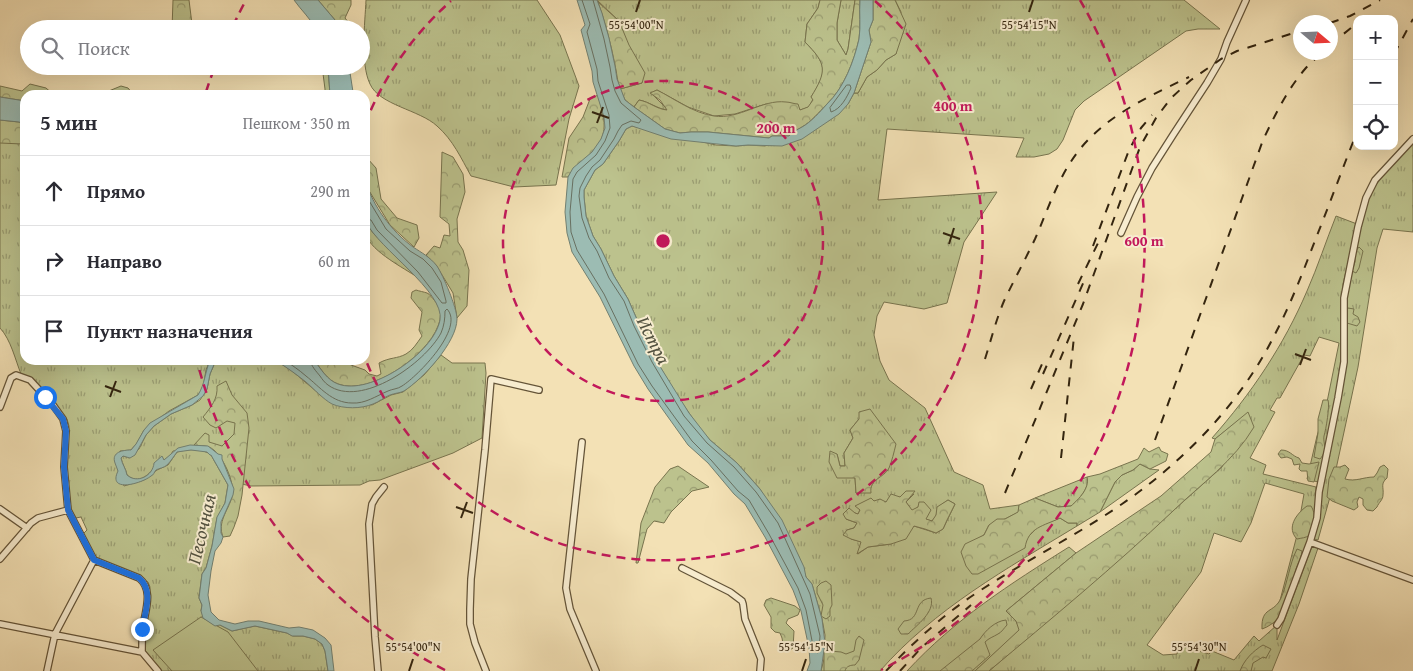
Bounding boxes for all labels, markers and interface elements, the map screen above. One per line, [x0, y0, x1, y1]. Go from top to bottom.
north arrow [1293, 15, 1338, 60]
map controls [1353, 15, 1398, 150]
button: + [1353, 15, 1398, 60]
text: 55°54'00"N [608, 16, 664, 33]
text: 55°54'15"N [1001, 16, 1057, 33]
search box [20, 20, 370, 75]
icon: search [38, 34, 66, 62]
text: Поиск [78, 34, 130, 62]
button: − [1353, 60, 1398, 105]
text: 400 m [933, 95, 973, 116]
button: locate [1353, 105, 1398, 150]
text: 5 мин [40, 107, 97, 138]
text: Пешком · 350 m [243, 111, 350, 135]
text: 200 m [756, 117, 796, 138]
icon: ahead [40, 177, 68, 205]
text: Прямо [87, 177, 145, 205]
text: 290 m [310, 179, 350, 203]
text: 600 m [1124, 230, 1164, 251]
centre of rings [654, 232, 672, 250]
icon: right [40, 247, 68, 275]
text: Направо [87, 247, 162, 275]
text: 60 m [318, 249, 350, 273]
water label: Истра [630, 311, 678, 369]
icon: arrive [40, 317, 68, 345]
text: Пункт назначения [87, 317, 253, 345]
route start [34, 386, 57, 409]
water label: Песочная [179, 491, 223, 567]
route end [131, 618, 154, 641]
text: 55°54'00"N [385, 638, 441, 655]
text: 55°54'15"N [778, 638, 834, 655]
text: 55°54'30"N [1171, 638, 1227, 655]

